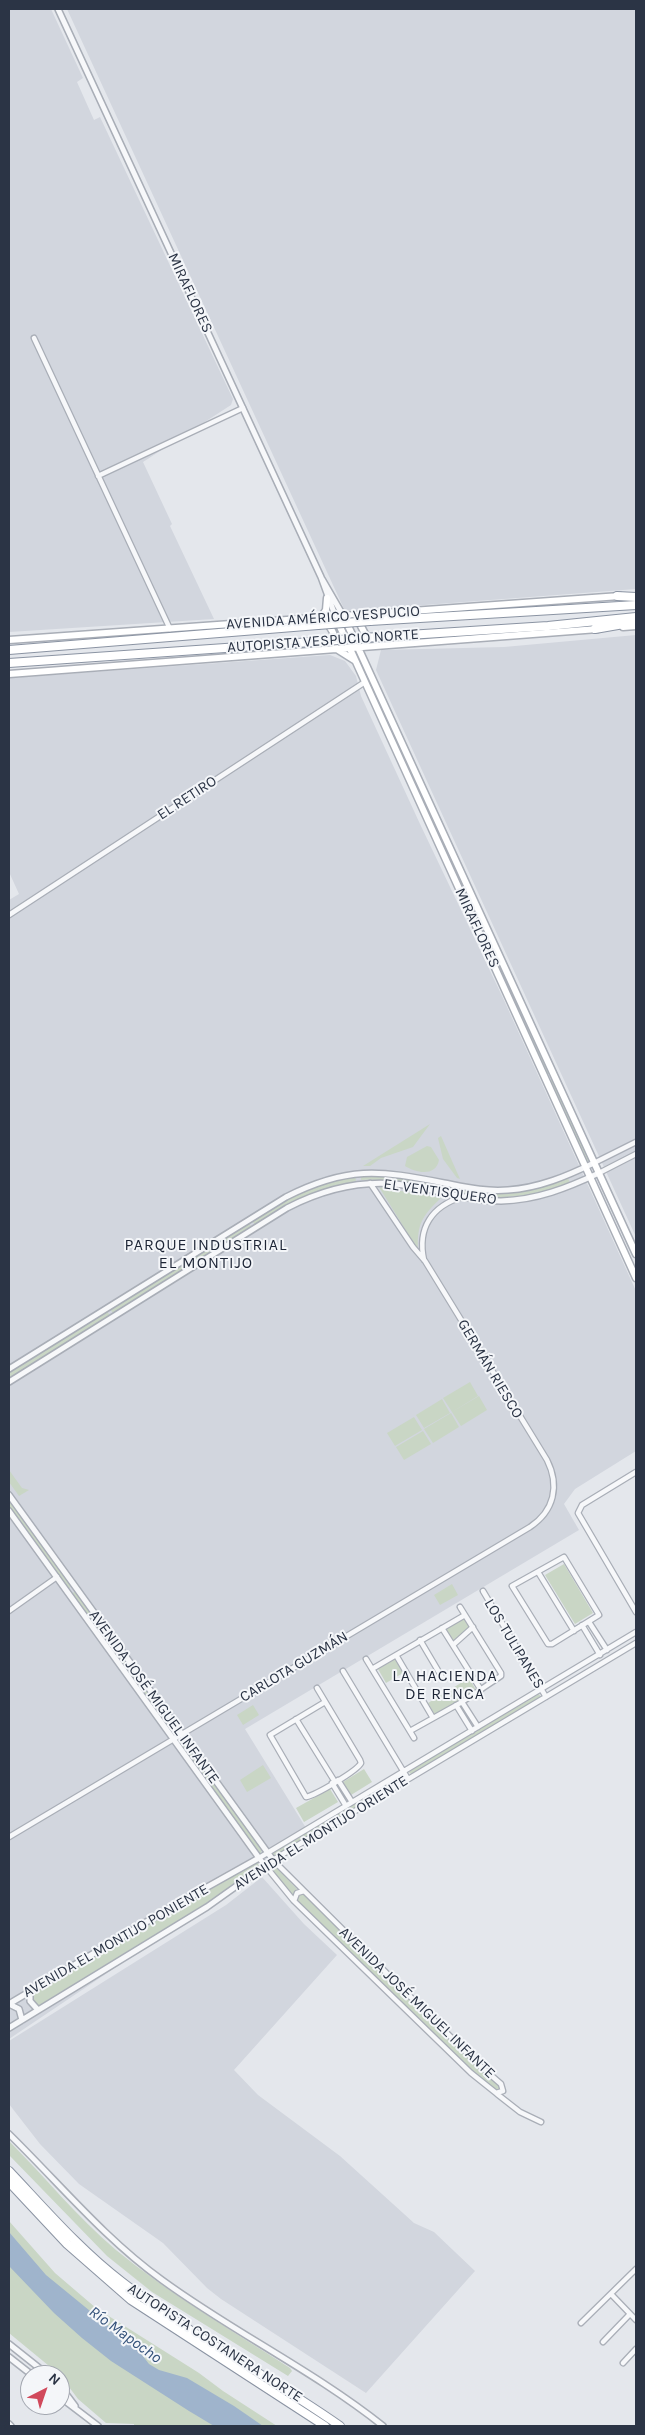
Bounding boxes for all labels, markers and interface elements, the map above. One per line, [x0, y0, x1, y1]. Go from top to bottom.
street label: MIRAFLORES [164, 250, 216, 336]
street label: AVENIDA AMÉRICO VESPUCIO [225, 602, 421, 634]
street label: AUTOPISTA VESPUCIO NORTE [227, 625, 419, 657]
street label: EL RETIRO [154, 772, 220, 824]
street label: MIRAFLORES [451, 885, 503, 971]
street label: EL VENTISQUERO [382, 1175, 498, 1209]
district label: PARQUE INDUSTRIAL EL MONTIJO [122, 1235, 290, 1273]
street label: GERMÁN RIESCO [453, 1316, 527, 1422]
street label: LOS TULIPANES [480, 1596, 548, 1692]
street label: AVENIDA JOSÉ MIGUEL INFANTE [85, 1607, 223, 1787]
street label: CARLOTA GUZMÁN [237, 1628, 351, 1706]
district label: LA HACIENDA DE RENCA [391, 1666, 499, 1704]
street label: AVENIDA EL MONTIJO ORIENTE [231, 1772, 411, 1894]
street label: AVENIDA EL MONTIJO PONIENTE [20, 1880, 212, 2002]
street label: AVENIDA JOSÉ MIGUEL INFANTE [335, 1924, 499, 2082]
street label: AUTOPISTA COSTANERA NORTE [124, 2280, 306, 2406]
water label: Río Mapocho [85, 2302, 165, 2368]
north arrow [20, 2365, 70, 2415]
text: N [45, 2369, 64, 2389]

